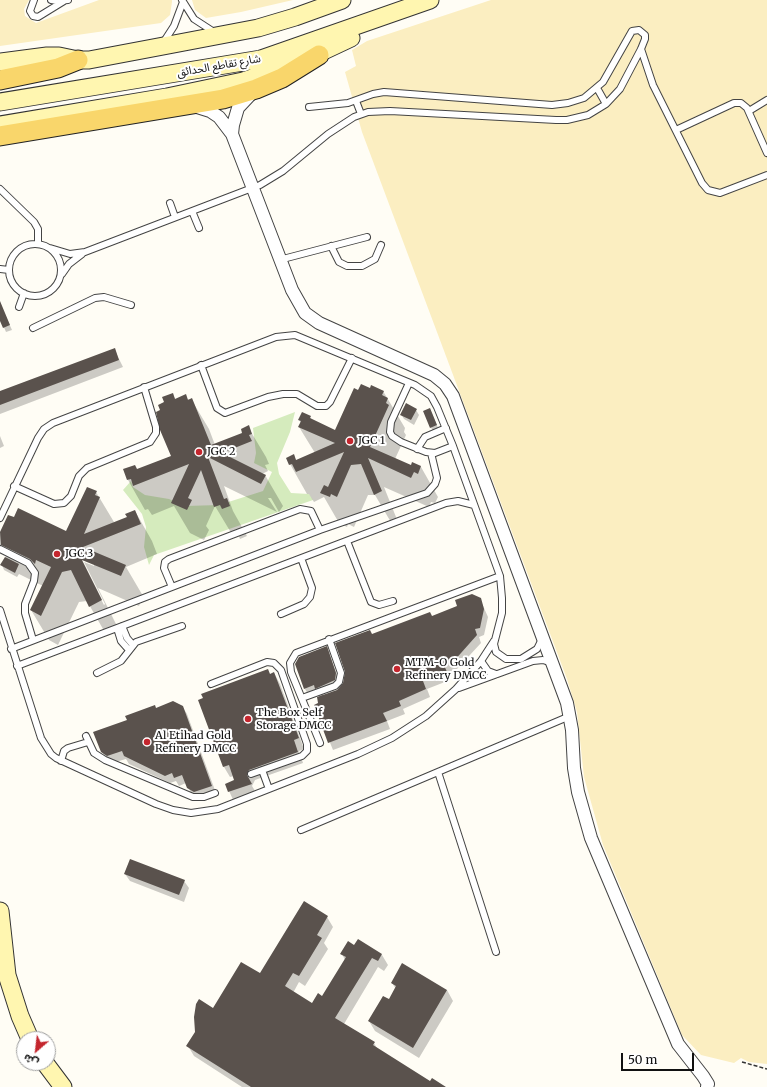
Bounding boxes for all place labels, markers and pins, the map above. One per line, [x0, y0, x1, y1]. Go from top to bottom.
place label: JGC 1 [358, 434, 385, 448]
marker: JGC 1 [345, 436, 355, 446]
place label: JGC 2 [207, 445, 236, 459]
marker: JGC 2 [194, 447, 204, 457]
place label: JGC 3 [65, 547, 93, 561]
marker: JGC 3 [52, 549, 62, 559]
place label: MTM-O Gold Refinery DMCC [405, 656, 486, 682]
marker: MTM-O Gold Refinery DMCC [392, 664, 402, 674]
place label: The Box Self Storage DMCC [256, 706, 332, 732]
marker: The Box Self Storage DMCC [243, 714, 253, 724]
place label: Al Etihad Gold Refinery DMCC [155, 729, 236, 755]
marker: Al Etihad Gold Refinery DMCC [142, 737, 152, 747]

